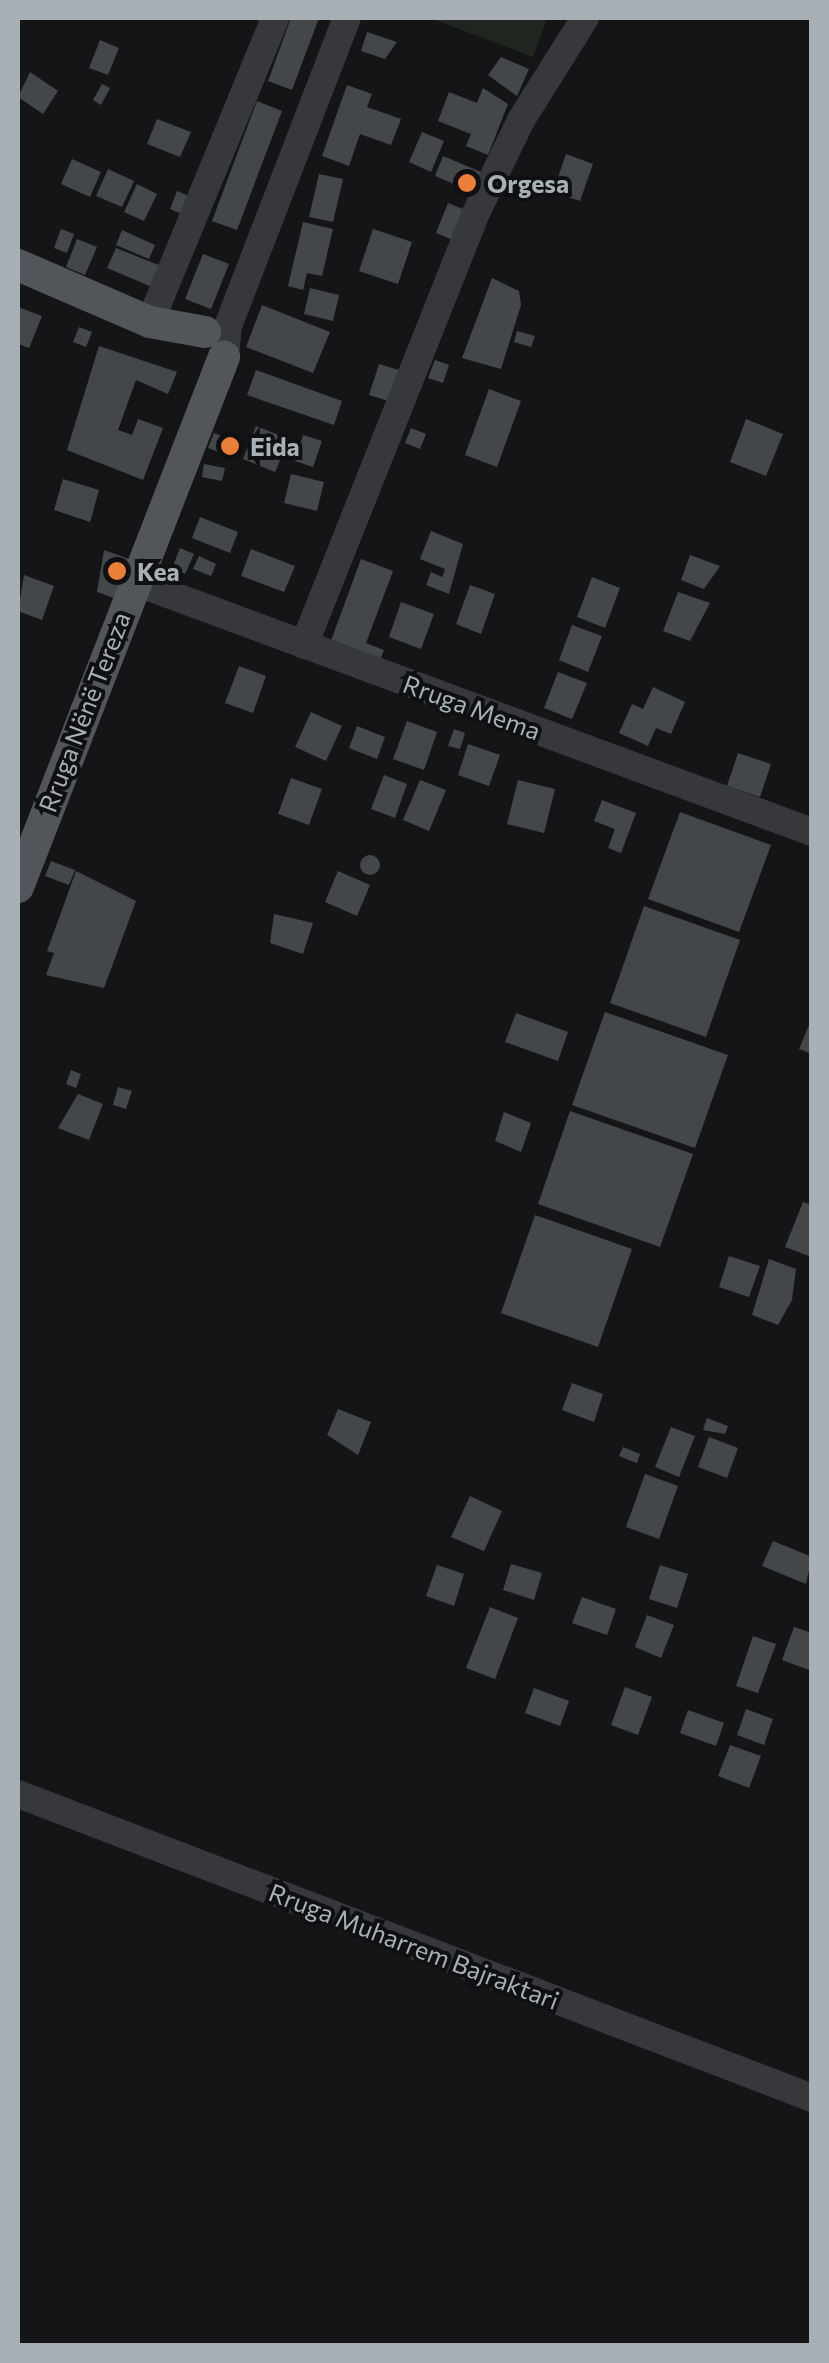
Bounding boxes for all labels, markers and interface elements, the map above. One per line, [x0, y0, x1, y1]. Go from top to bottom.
place label: Orgesa [487, 168, 569, 198]
marker: Orgesa [456, 172, 478, 194]
place label: Eida [250, 431, 300, 461]
marker: Eida [219, 435, 241, 457]
place label: Kea [137, 556, 180, 586]
marker: Kea [106, 560, 128, 582]
street label: Rruga Nënë Tereza [32, 608, 136, 816]
street label: Rruga Mema [399, 668, 545, 746]
street label: Rruga Muharrem Bajraktari [265, 1877, 563, 2015]

